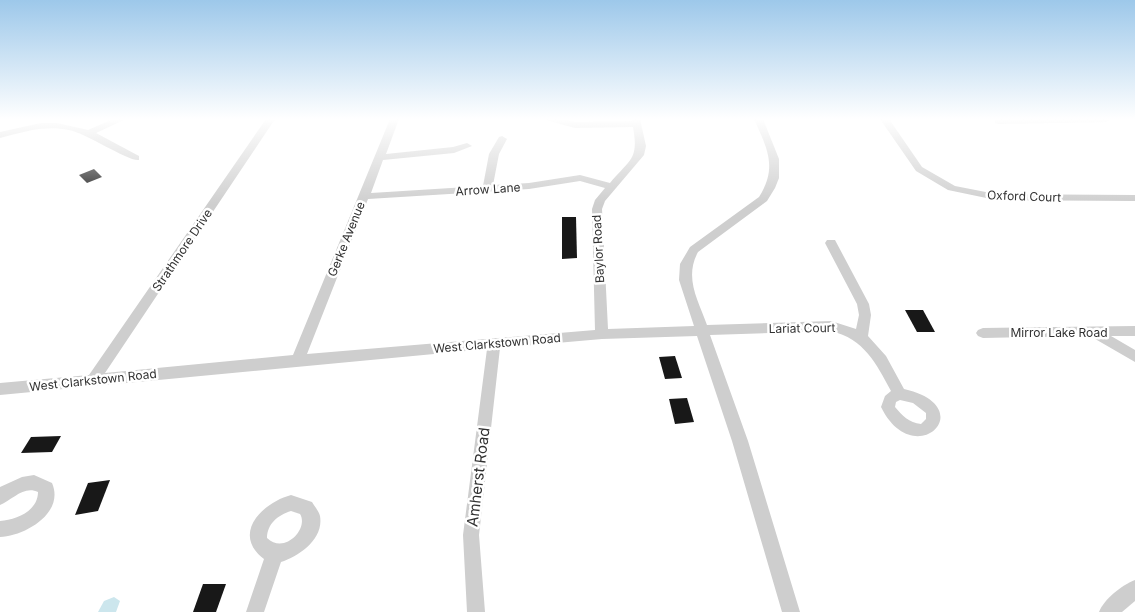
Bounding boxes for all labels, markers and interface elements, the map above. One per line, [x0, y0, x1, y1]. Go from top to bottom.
street label: Arrow Lane [455, 179, 521, 199]
street label: Oxford Court [987, 187, 1061, 205]
street label: Gerke Avenue [324, 199, 368, 279]
street label: Strathmore Drive [149, 206, 215, 294]
street label: Baylor Road [589, 215, 607, 283]
street label: Lariat Court [768, 320, 836, 336]
street label: Mirror Lake Road [1010, 325, 1108, 340]
street label: West Clarkstown Road [433, 330, 561, 356]
street label: West Clarkstown Road [29, 366, 157, 394]
street label: Amherst Road [462, 426, 494, 528]

